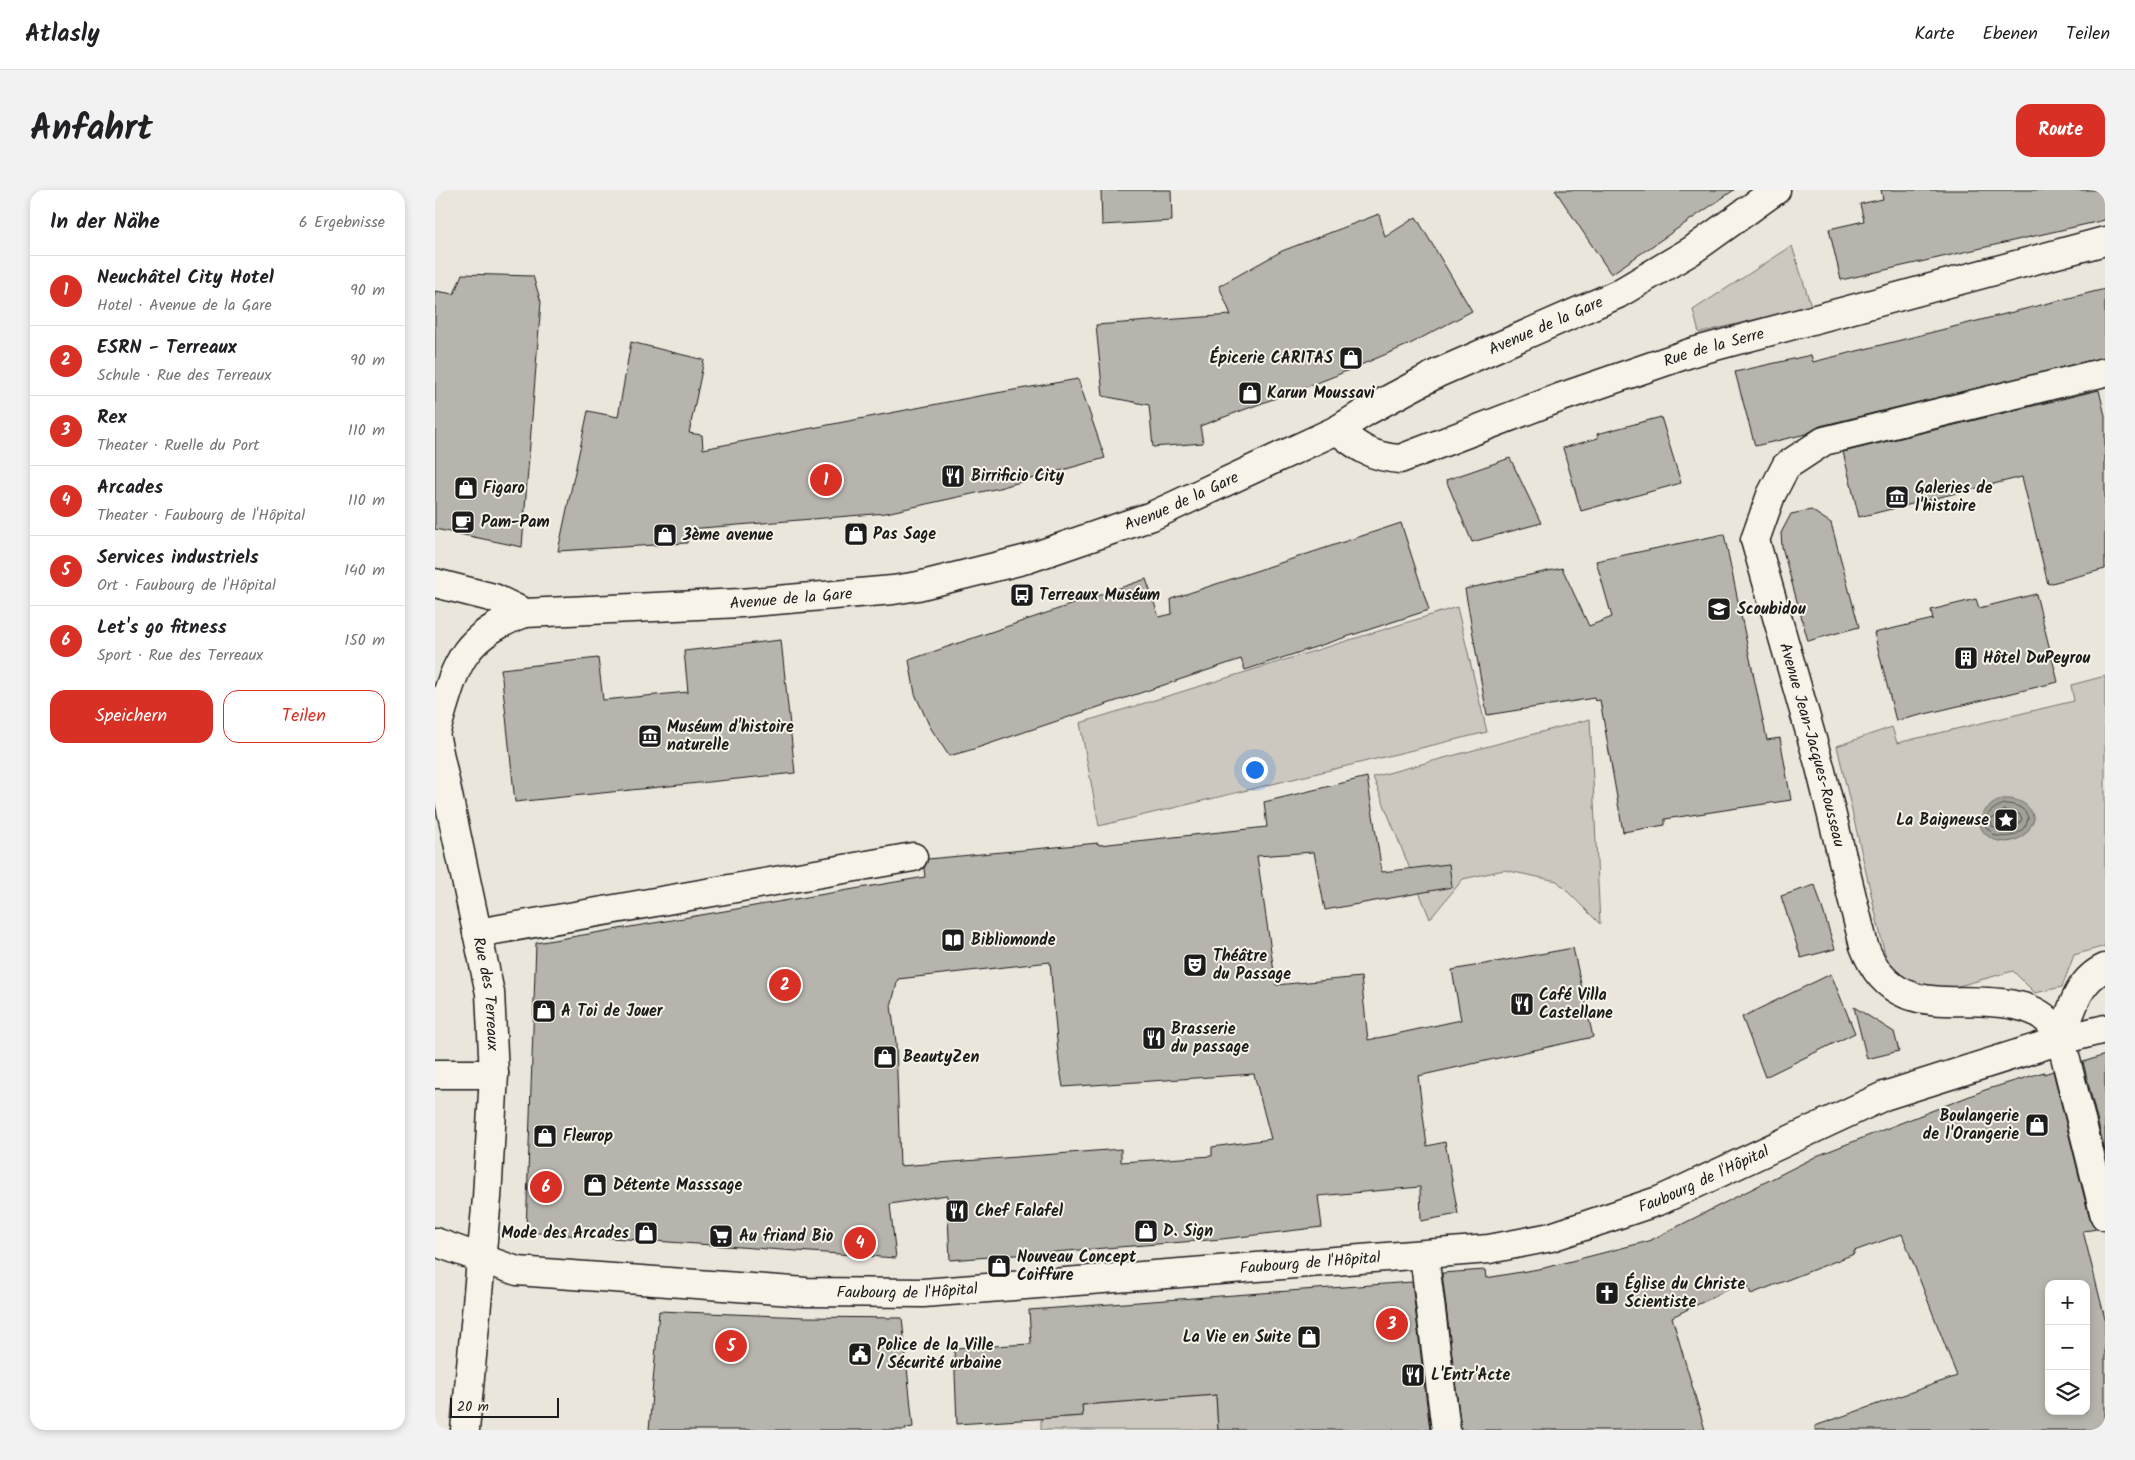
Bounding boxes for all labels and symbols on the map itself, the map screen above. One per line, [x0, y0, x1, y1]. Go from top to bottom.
street label: Avenue de la Gare [1485, 290, 1607, 362]
street label: Rue de la Serre [1660, 321, 1767, 374]
shop icon: Épicerie CARITAS [1338, 345, 1364, 371]
place label: Épicerie CARITAS [1210, 346, 1333, 371]
shop icon: Karun Moussavi [1237, 380, 1263, 406]
place label: Karun Moussavi [1267, 381, 1375, 406]
pin: 1 [810, 461, 842, 499]
restaurant icon: Birrificio City [940, 463, 966, 489]
place label: Birrificio City [971, 464, 1065, 489]
street label: Avenue de la Gare [1121, 465, 1243, 537]
shop icon: Figaro [453, 475, 479, 501]
place label: Figaro [483, 476, 525, 501]
place label: Galeries de l'histoire [1915, 476, 1993, 519]
museum icon: Galeries de l'histoire [1884, 484, 1910, 510]
cafe icon: Pam-Pam [450, 509, 476, 535]
place label: Pam-Pam [481, 510, 550, 535]
shop icon: Pas Sage [843, 521, 869, 547]
shop icon: 3ème avenue [652, 522, 678, 548]
place label: Pas Sage [873, 522, 936, 547]
place label: 3ème avenue [682, 523, 773, 548]
street label: Avenue de la Gare [729, 581, 853, 616]
bus stop icon: Terreaux Muséum [1009, 582, 1035, 608]
place label: Terreaux Muséum [1039, 583, 1160, 608]
school or university icon: Scoubidou [1706, 596, 1732, 622]
place label: Scoubidou [1737, 597, 1806, 622]
street label: Avenue Jean-Jacques-Rousseau [1773, 640, 1852, 850]
building icon: Hôtel DuPeyrou [1953, 645, 1979, 671]
place label: Hôtel DuPeyrou [1983, 646, 2091, 671]
place label: Muséum d'histoire naturelle [667, 715, 794, 758]
museum icon: Muséum d'histoire naturelle [637, 723, 663, 749]
your location [1242, 757, 1268, 783]
place icon: La Baigneuse [1993, 807, 2019, 833]
place label: La Baigneuse [1896, 808, 1989, 833]
library icon: Bibliomonde [940, 927, 966, 953]
place label: Bibliomonde [971, 928, 1056, 953]
street label: Rue des Terreaux [466, 934, 505, 1052]
place label: Théâtre du Passage [1213, 944, 1291, 987]
theatre icon: Théâtre du Passage [1182, 952, 1208, 978]
pin: 2 [769, 966, 801, 1004]
place label: Café Villa Castellane [1539, 983, 1613, 1026]
restaurant icon: Café Villa Castellane [1509, 991, 1535, 1017]
shop icon: A Toi de Jouer [531, 998, 557, 1024]
place label: A Toi de Jouer [561, 999, 664, 1024]
place label: Brasserie du passage [1171, 1017, 1249, 1060]
restaurant icon: Brasserie du passage [1141, 1025, 1167, 1051]
shop icon: BeautyZen [872, 1044, 898, 1070]
place label: BeautyZen [903, 1045, 979, 1070]
place label: Boulangerie de l'Orangerie [1923, 1104, 2019, 1147]
shop icon: Boulangerie de l'Orangerie [2024, 1112, 2050, 1138]
shop icon: Fleurop [532, 1123, 558, 1149]
place label: Fleurop [563, 1124, 614, 1149]
street label: Faubourg de l'Hôpital [1635, 1139, 1773, 1219]
pin: 6 [530, 1168, 562, 1206]
shop icon: Détente Masssage [582, 1172, 608, 1198]
place label: Détente Masssage [613, 1173, 743, 1198]
restaurant icon: Chef Falafel [944, 1198, 970, 1224]
place label: Chef Falafel [975, 1199, 1064, 1224]
shop icon: D. Sign [1133, 1218, 1159, 1244]
place label: D. Sign [1163, 1219, 1213, 1244]
shop icon: Mode des Arcades [633, 1220, 659, 1246]
place label: Mode des Arcades [501, 1221, 630, 1246]
supermarket icon: Au friand Bio [708, 1223, 734, 1249]
place label: Au friand Bio [739, 1224, 833, 1249]
pin: 4 [844, 1224, 876, 1262]
place label: Nouveau Concept Coiffure [1017, 1245, 1137, 1288]
street label: Faubourg de l'Hôpital [1239, 1245, 1382, 1281]
shop icon: Nouveau Concept Coiffure [986, 1253, 1012, 1279]
place label: Église du Christe Scientiste [1625, 1272, 1745, 1315]
street label: Faubourg de l'Hôpital [837, 1276, 979, 1306]
church icon: Église du Christe Scientiste [1594, 1280, 1620, 1306]
pin: 3 [1376, 1305, 1408, 1343]
shop icon: La Vie en Suite [1296, 1324, 1322, 1350]
place label: La Vie en Suite [1183, 1325, 1291, 1350]
pin: 5 [715, 1327, 747, 1365]
place label: Police de la Ville / Sécurité urbaine [876, 1333, 1002, 1376]
public building icon: Police de la Ville / Sécurité urbaine [847, 1341, 873, 1367]
restaurant icon: L'Entr'Acte [1400, 1362, 1426, 1388]
place label: L'Entr'Acte [1431, 1363, 1511, 1388]
scale bar [450, 1395, 559, 1418]

